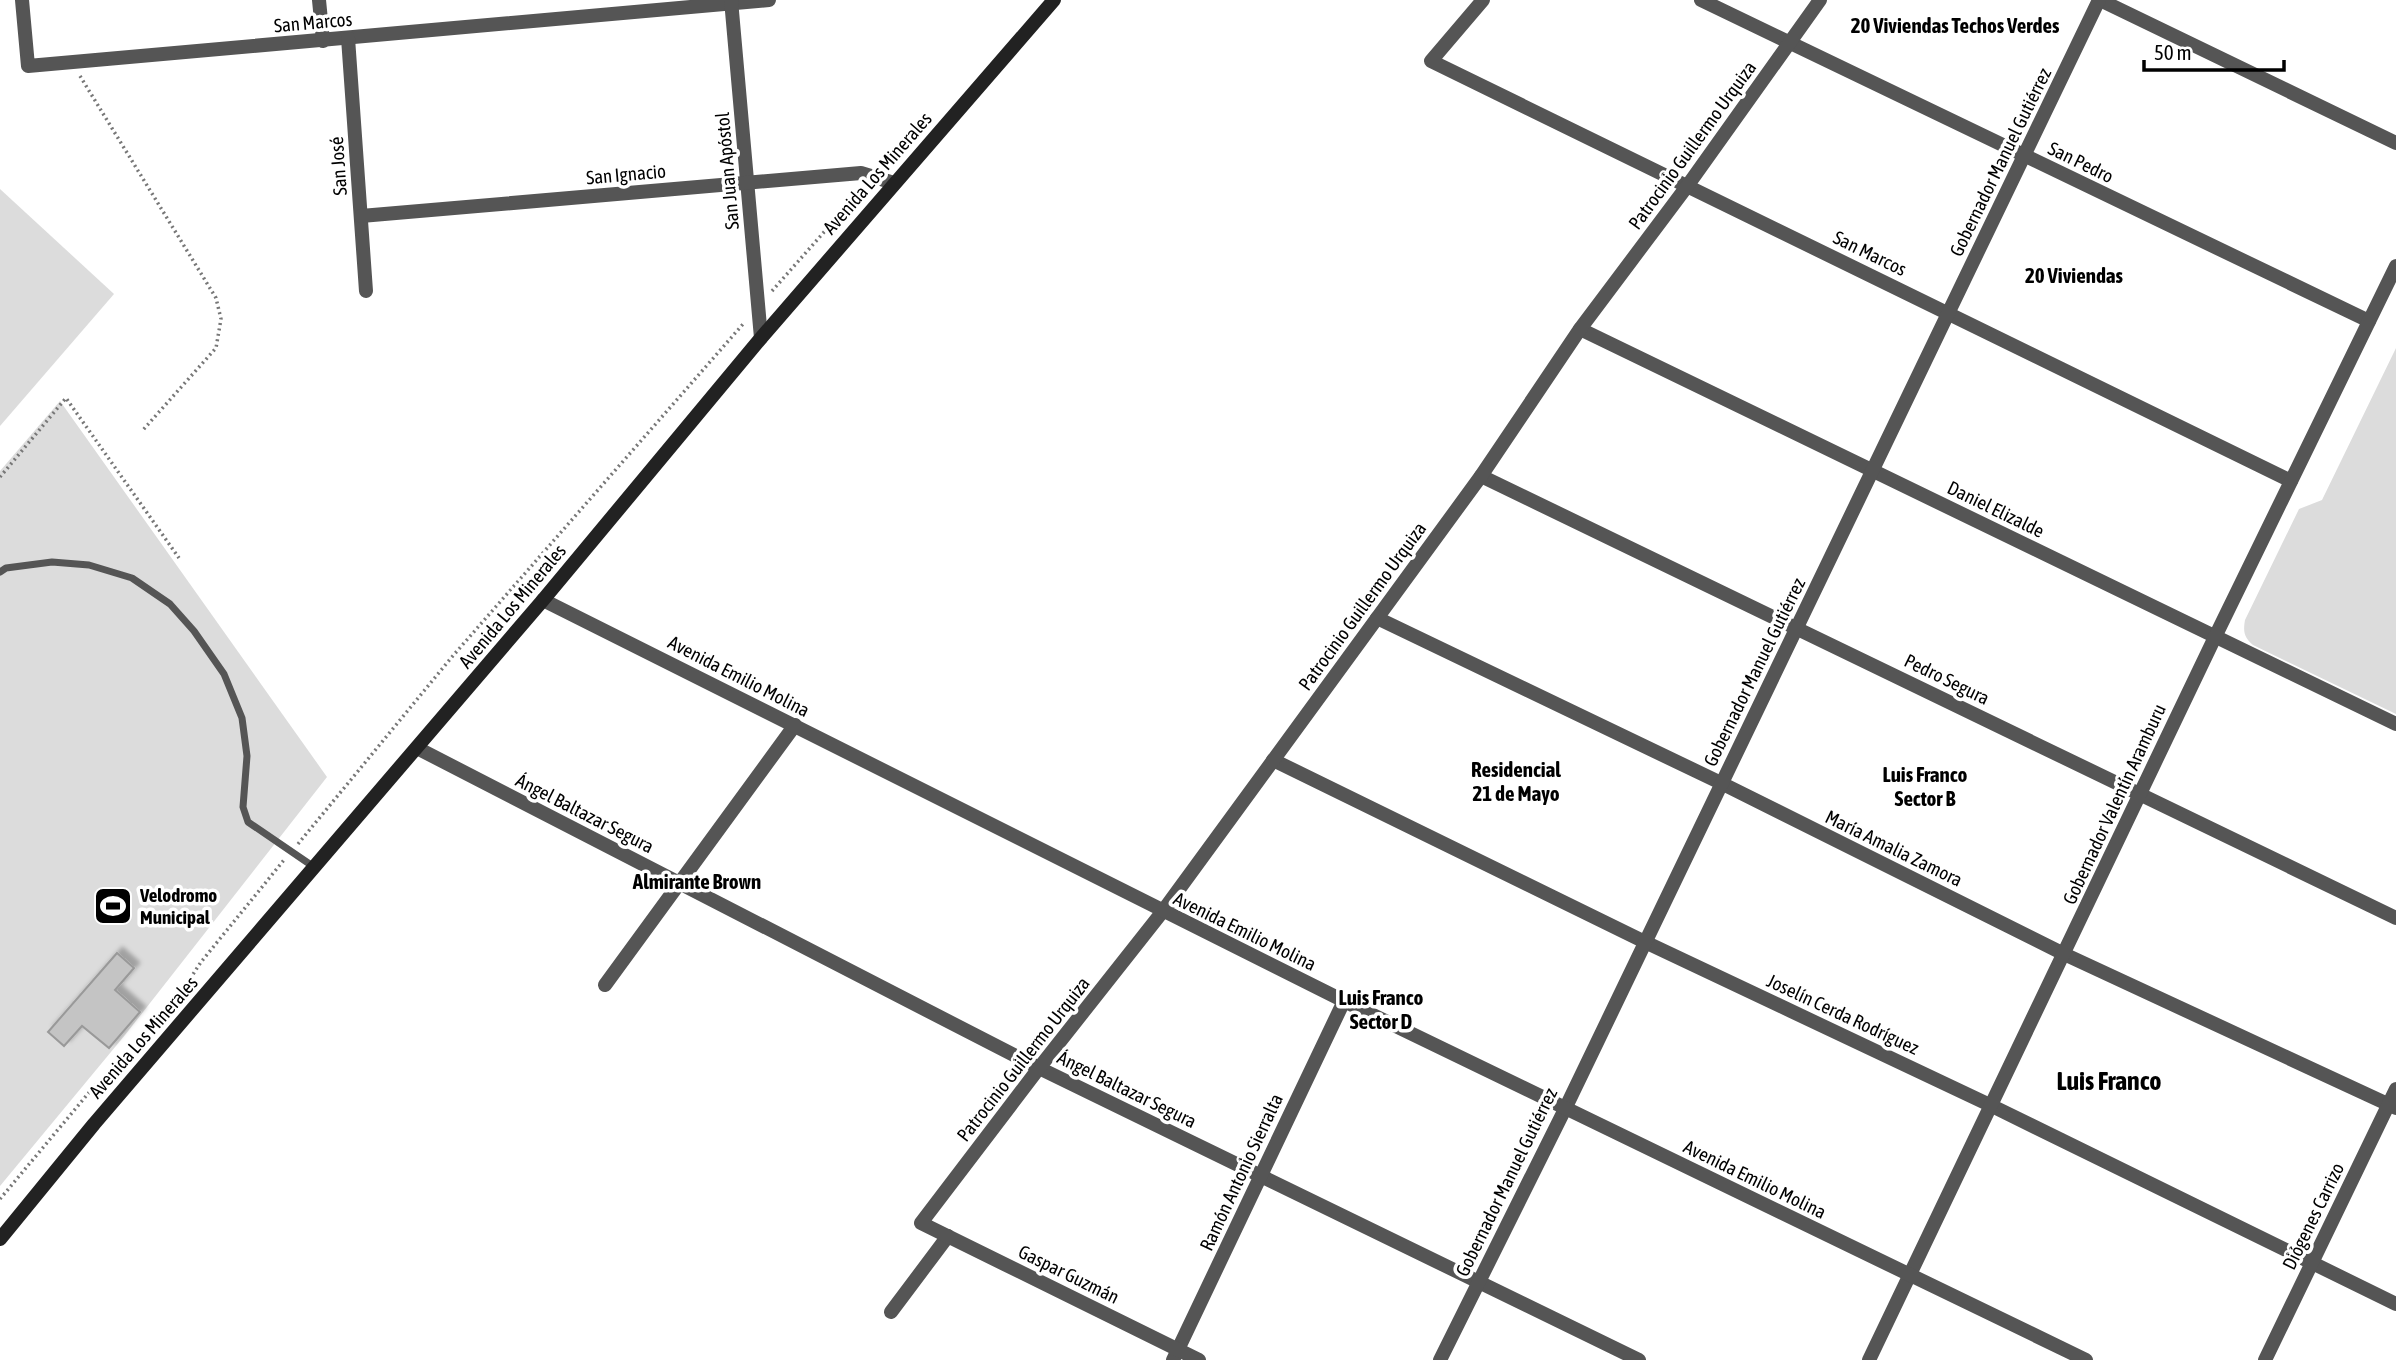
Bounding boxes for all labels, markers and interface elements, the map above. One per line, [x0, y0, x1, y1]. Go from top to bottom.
street label: San Marcos [273, 8, 353, 36]
district label: 20 Viviendas Techos Verdes [1851, 13, 2060, 37]
scale bar [2144, 28, 2284, 72]
text: 50 m [2154, 40, 2192, 64]
street label: Patrocinio Guillermo Urquiza [1624, 57, 1760, 233]
street label: Gobernador Manuel Gutiérrez [1945, 64, 2055, 260]
street label: Avenida Los Minerales [818, 107, 936, 238]
street label: San Juan Apóstol [711, 111, 743, 231]
street label: San José [325, 136, 351, 196]
street label: San Pedro [2045, 137, 2117, 187]
street label: San Ignacio [585, 160, 667, 188]
street label: San Marcos [1830, 226, 1910, 280]
district label: 20 Viviendas [2025, 263, 2124, 287]
street label: Daniel Elizalde [1944, 476, 2048, 542]
street label: Patrocinio Guillermo Urquiza [1294, 518, 1430, 694]
street label: Avenida Los Minerales [454, 540, 570, 672]
street label: Gobernador Manuel Gutiérrez [1699, 574, 1809, 770]
street label: Avenida Emilio Molina [665, 631, 813, 721]
street label: Pedro Segura [1901, 649, 1993, 709]
street label: Gobernador Valentín Aramburu [2058, 700, 2170, 908]
district label: Residencial 21 de Mayo [1471, 757, 1561, 805]
district label: Luis Franco Sector B [1883, 762, 1968, 810]
street label: Ángel Baltazar Segura [512, 769, 658, 857]
street label: María Amalia Zamora [1822, 805, 1966, 891]
district label: Almirante Brown [632, 869, 761, 893]
place label: Velodromo Municipal [139, 884, 217, 928]
sports icon: Velodromo Municipal [92, 885, 134, 927]
street label: Avenida Emilio Molina [1170, 887, 1320, 975]
street label: Joselín Cerda Rodríguez [1764, 969, 1923, 1059]
street label: Avenida Los Minerales [84, 971, 202, 1102]
street label: Patrocinio Guillermo Urquiza [952, 973, 1094, 1145]
district label: Luis Franco Sector D [1339, 985, 1424, 1033]
street label: Ángel Baltazar Segura [1054, 1046, 1200, 1132]
district label: Luis Franco [2057, 1066, 2162, 1096]
street label: Gobernador Manuel Gutiérrez [1451, 1084, 1561, 1280]
street label: Ramón Antonio Sierralta [1195, 1090, 1287, 1254]
street label: Avenida Emilio Molina [1680, 1135, 1830, 1223]
street label: Diógenes Carrizo [2278, 1159, 2348, 1273]
street label: Gaspar Guzmán [1015, 1240, 1123, 1308]

